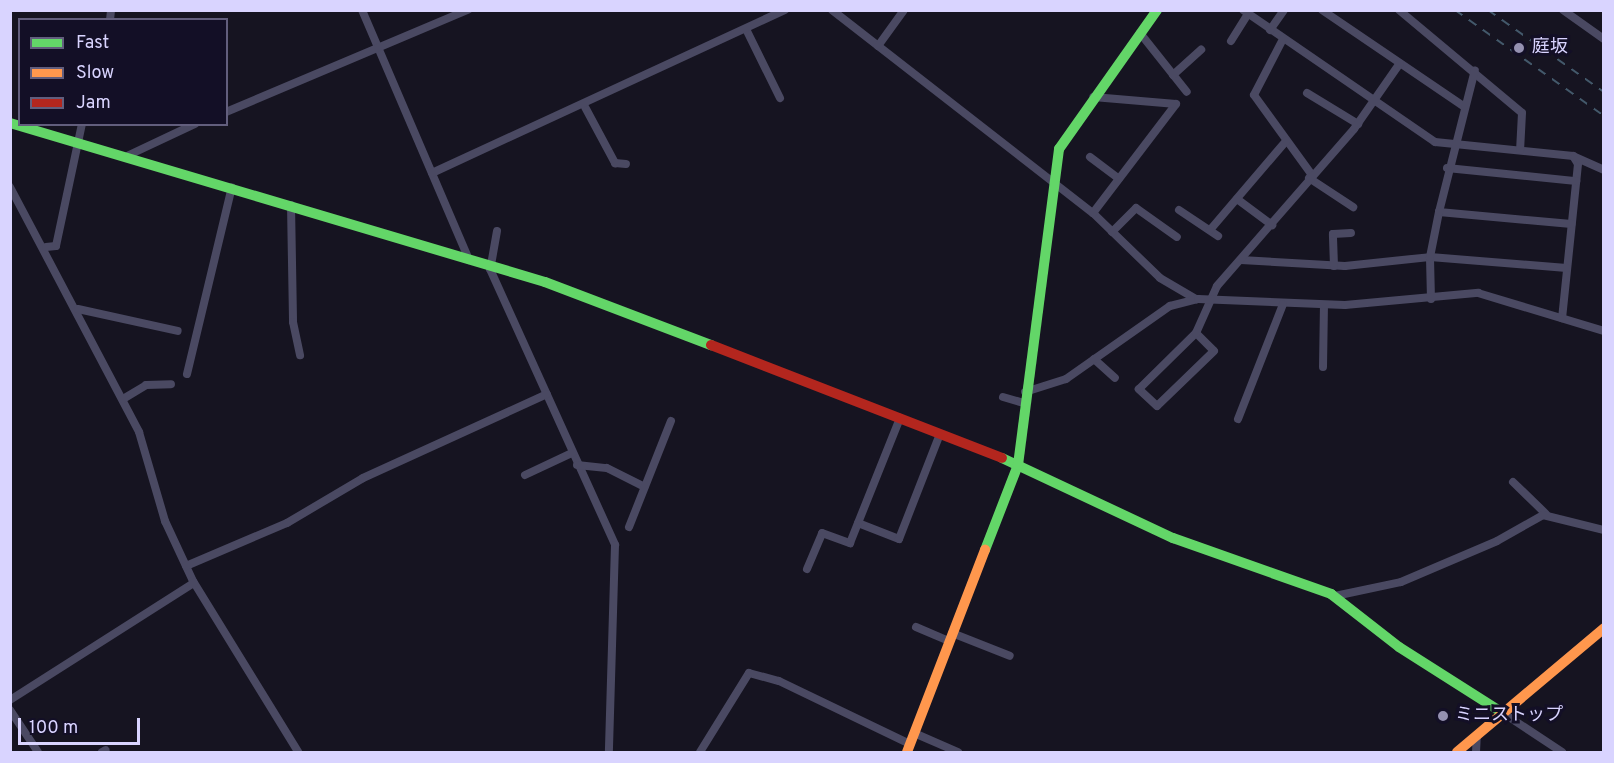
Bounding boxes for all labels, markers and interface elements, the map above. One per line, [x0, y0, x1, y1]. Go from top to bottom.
legend [18, 18, 228, 126]
text: Fast [76, 32, 109, 55]
place label: 庭坂 [1532, 37, 1568, 59]
marker: 庭坂 [1510, 39, 1528, 57]
text: Slow [76, 62, 114, 85]
text: Jam [76, 92, 111, 115]
place label: ミニストップ [1455, 705, 1563, 727]
scale bar [21, 706, 142, 744]
marker: ミニストップ [1436, 709, 1450, 723]
text: 100 m [29, 717, 78, 740]

